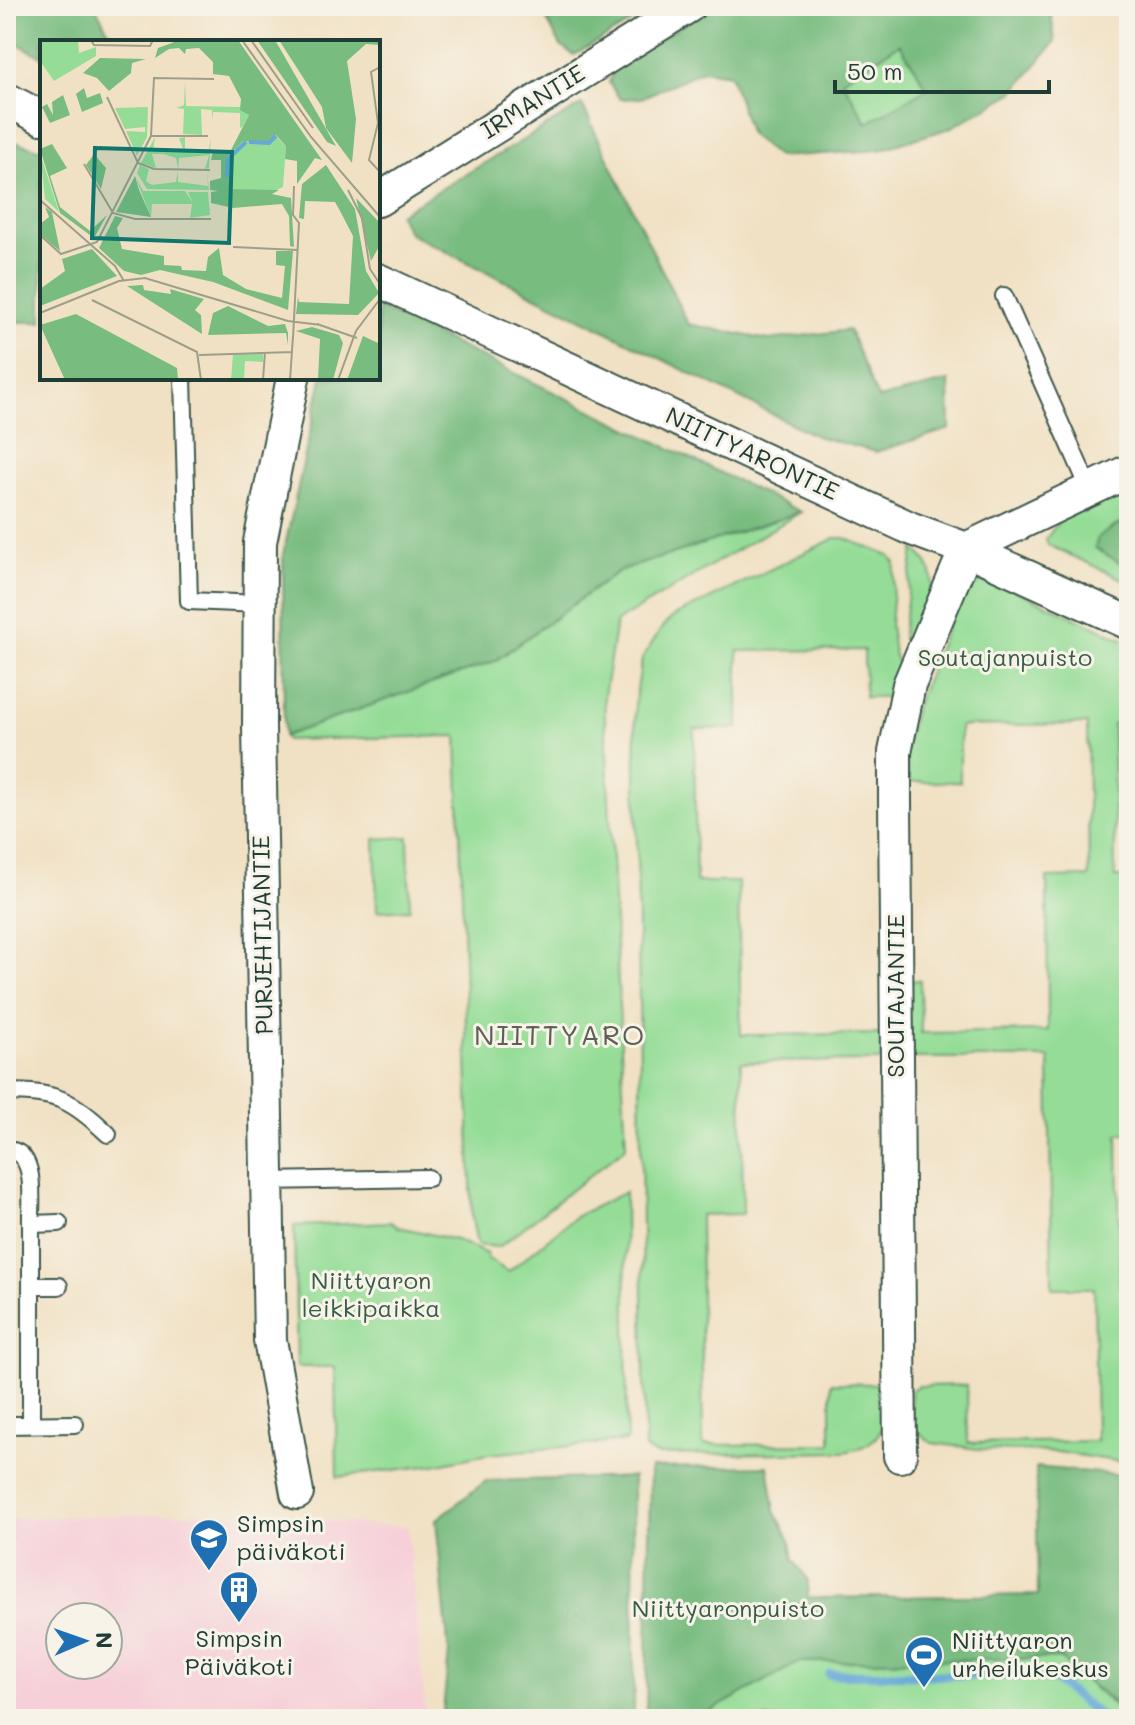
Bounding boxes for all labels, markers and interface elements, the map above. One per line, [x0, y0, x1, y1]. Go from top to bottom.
inset map [40, 40, 380, 380]
scale bar [835, 44, 1049, 94]
text: 50 m [847, 55, 903, 86]
street label: IRMANTIE [474, 57, 590, 145]
street label: NIITTYARONTIE [661, 399, 844, 506]
park label: Soutajanpuisto [918, 641, 1092, 672]
street label: PURJEHTIJANTIE [244, 835, 279, 1035]
street label: SOUTAJANTIE [879, 914, 910, 1078]
district label: NIITTYARO [474, 1016, 646, 1052]
park label: Niittyaron leikkipaikka [302, 1264, 440, 1323]
place label: Simpsin päiväkoti [237, 1507, 346, 1566]
school or university icon: Simpsin päiväkoti [188, 1517, 230, 1572]
building icon: Simpsin Päiväkoti [218, 1569, 260, 1624]
park label: Niittyaronpuisto [632, 1592, 824, 1623]
north arrow [44, 1601, 124, 1681]
place label: Simpsin Päiväkoti [185, 1622, 293, 1681]
place label: Niittyaron urheilukeskus [952, 1624, 1109, 1683]
text: N [90, 1631, 119, 1649]
sports icon: Niittyaron urheilukeskus [903, 1634, 945, 1689]

